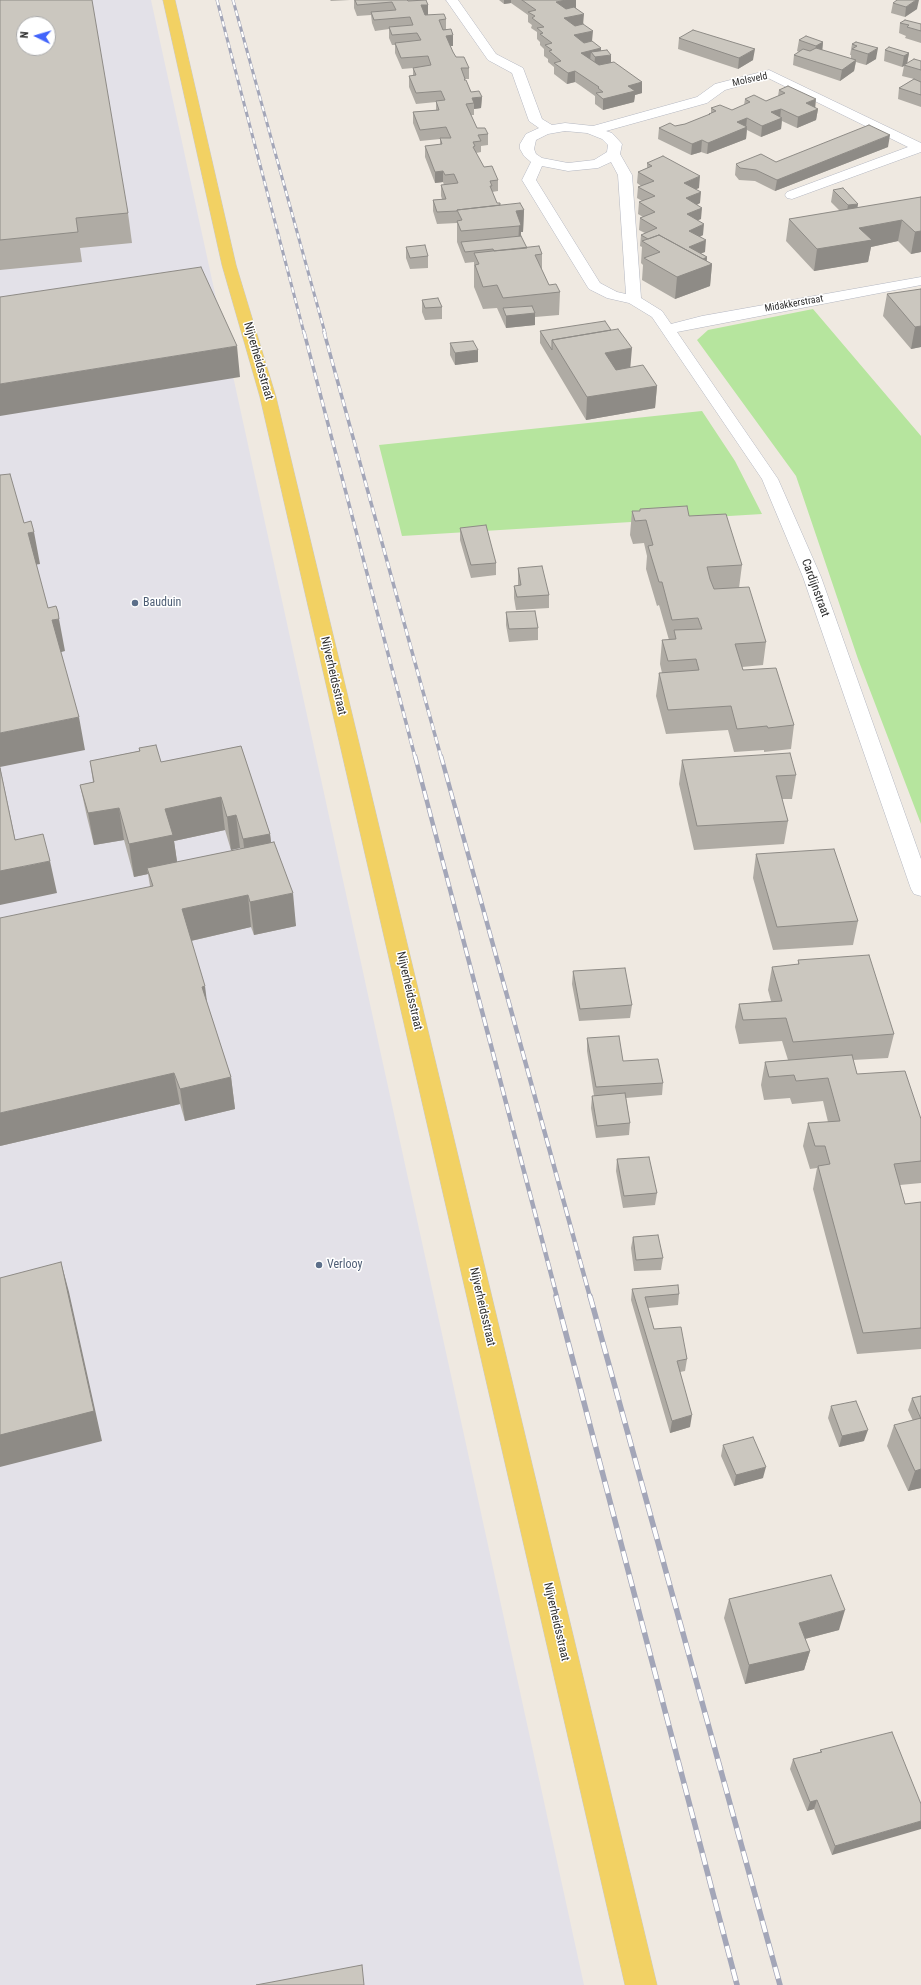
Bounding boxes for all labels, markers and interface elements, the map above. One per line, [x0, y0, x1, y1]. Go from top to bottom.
north arrow [16, 16, 56, 56]
text: N [18, 31, 31, 39]
street label: Molsveld [731, 70, 769, 90]
street label: Midakkerstraat [764, 293, 824, 315]
street label: Nijverheidsstraat [240, 320, 276, 402]
street label: Cardijnstraat [798, 557, 832, 619]
place label: Bauduin [143, 596, 181, 610]
marker: Bauduin [130, 598, 140, 608]
street label: Nijverheidsstraat [317, 635, 349, 717]
street label: Nijverheidsstraat [393, 950, 425, 1032]
place label: Verlooy [327, 1258, 362, 1272]
marker: Verlooy [314, 1260, 324, 1270]
street label: Nijverheidsstraat [466, 1266, 498, 1348]
street label: Nijverheidsstraat [540, 1581, 572, 1663]

